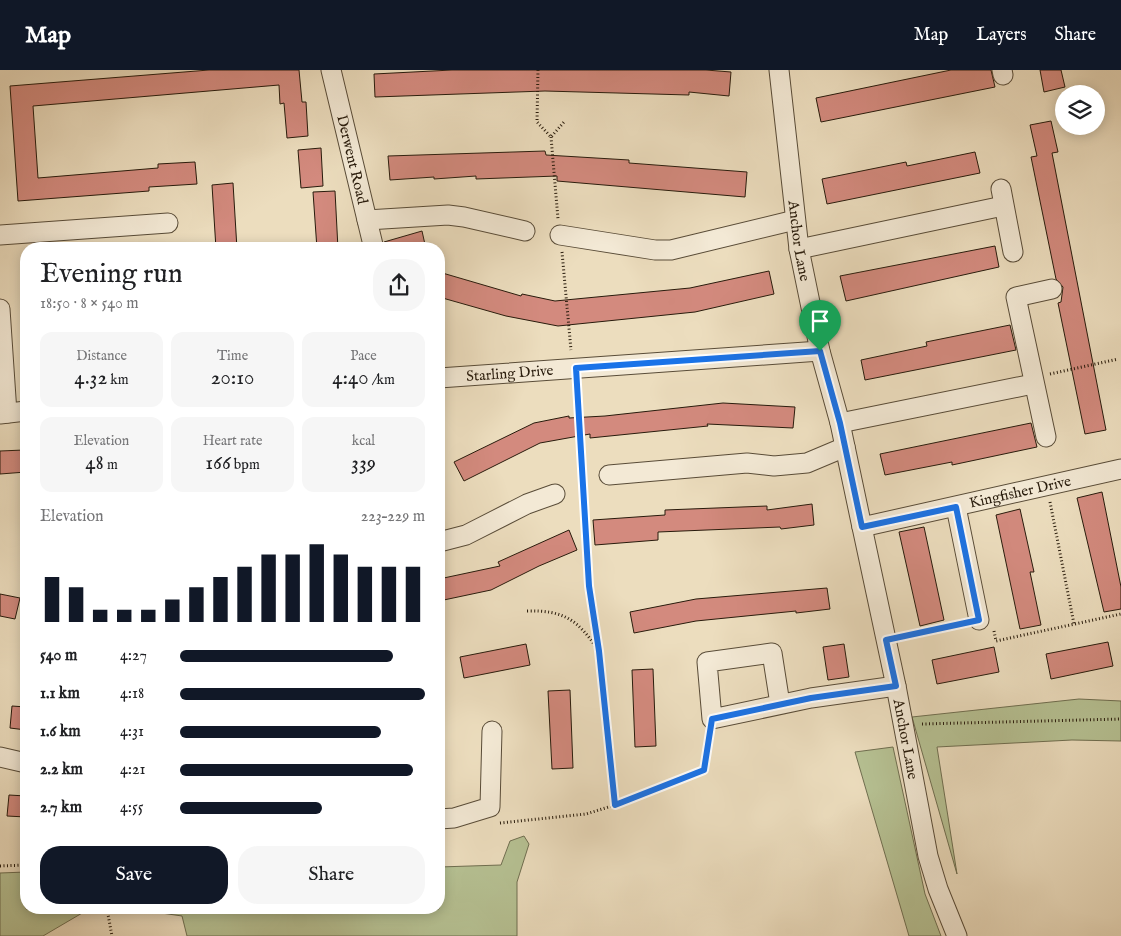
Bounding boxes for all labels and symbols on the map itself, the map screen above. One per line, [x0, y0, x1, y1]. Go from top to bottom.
street label: Derwent Road [333, 113, 373, 207]
street label: Anchor Lane [784, 198, 815, 283]
pin [799, 300, 841, 351]
street label: Starling Drive [466, 360, 554, 386]
street label: Kingfisher Drive [967, 471, 1073, 512]
street label: Anchor Lane [889, 696, 923, 781]

